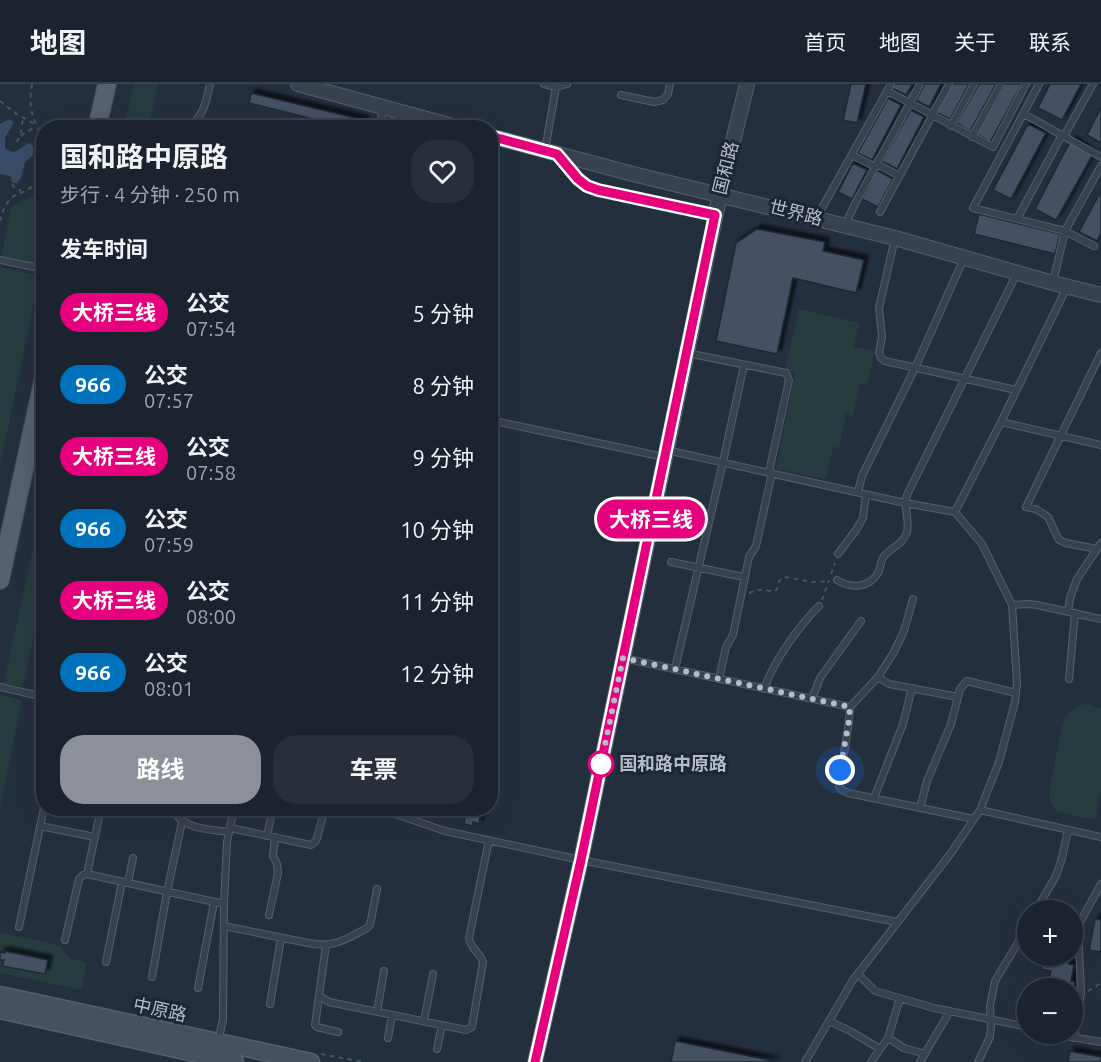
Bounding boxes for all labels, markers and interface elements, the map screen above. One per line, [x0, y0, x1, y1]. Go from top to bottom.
text: 地图 [30, 27, 86, 58]
text: 首页 [804, 30, 846, 54]
text: 地图 [879, 30, 921, 54]
text: 关于 [954, 30, 996, 54]
text: 联系 [1029, 30, 1071, 54]
street label: 国和路 [709, 139, 741, 196]
button: heart [411, 140, 474, 203]
text: 国和路中原路 [60, 141, 228, 172]
text: 步行 · 4 分钟 · 250 m [60, 183, 240, 206]
street label: 世界路 [768, 196, 825, 228]
text: 发车时间 [60, 236, 148, 261]
text: 公交 [186, 290, 230, 315]
text: 大桥三线 [72, 300, 156, 324]
text: 5 分钟 [413, 301, 474, 326]
text: 07:54 [186, 317, 236, 340]
text: 公交 [144, 362, 188, 387]
text: 966 [75, 372, 111, 396]
text: 8 分钟 [413, 373, 474, 398]
text: 07:57 [144, 389, 194, 412]
text: 公交 [186, 434, 230, 459]
text: 大桥三线 [72, 444, 156, 468]
text: 9 分钟 [413, 445, 474, 470]
text: 07:58 [186, 461, 236, 484]
line badge: 大桥三线 [609, 500, 693, 538]
text: 公交 [144, 506, 188, 531]
text: 大桥三线 [609, 507, 693, 531]
text: 966 [75, 516, 111, 540]
text: 10 分钟 [400, 517, 474, 542]
text: 07:59 [144, 533, 194, 556]
text: 公交 [186, 578, 230, 603]
text: 大桥三线 [72, 588, 156, 612]
text: 11 分钟 [400, 589, 474, 614]
text: 08:00 [186, 605, 236, 628]
text: 公交 [144, 650, 188, 675]
text: 966 [75, 660, 111, 684]
text: 12 分钟 [400, 661, 474, 686]
text: 08:01 [144, 677, 194, 700]
button: 路线 [60, 735, 261, 804]
button: 车票 [273, 735, 474, 804]
marker: 国和路中原路 [588, 751, 614, 777]
place label: 国和路中原路 [619, 753, 727, 773]
your location [825, 755, 855, 785]
map controls [1017, 900, 1083, 1044]
button: + [1017, 900, 1083, 966]
button: − [1017, 978, 1083, 1044]
street label: 中原路 [132, 994, 189, 1024]

